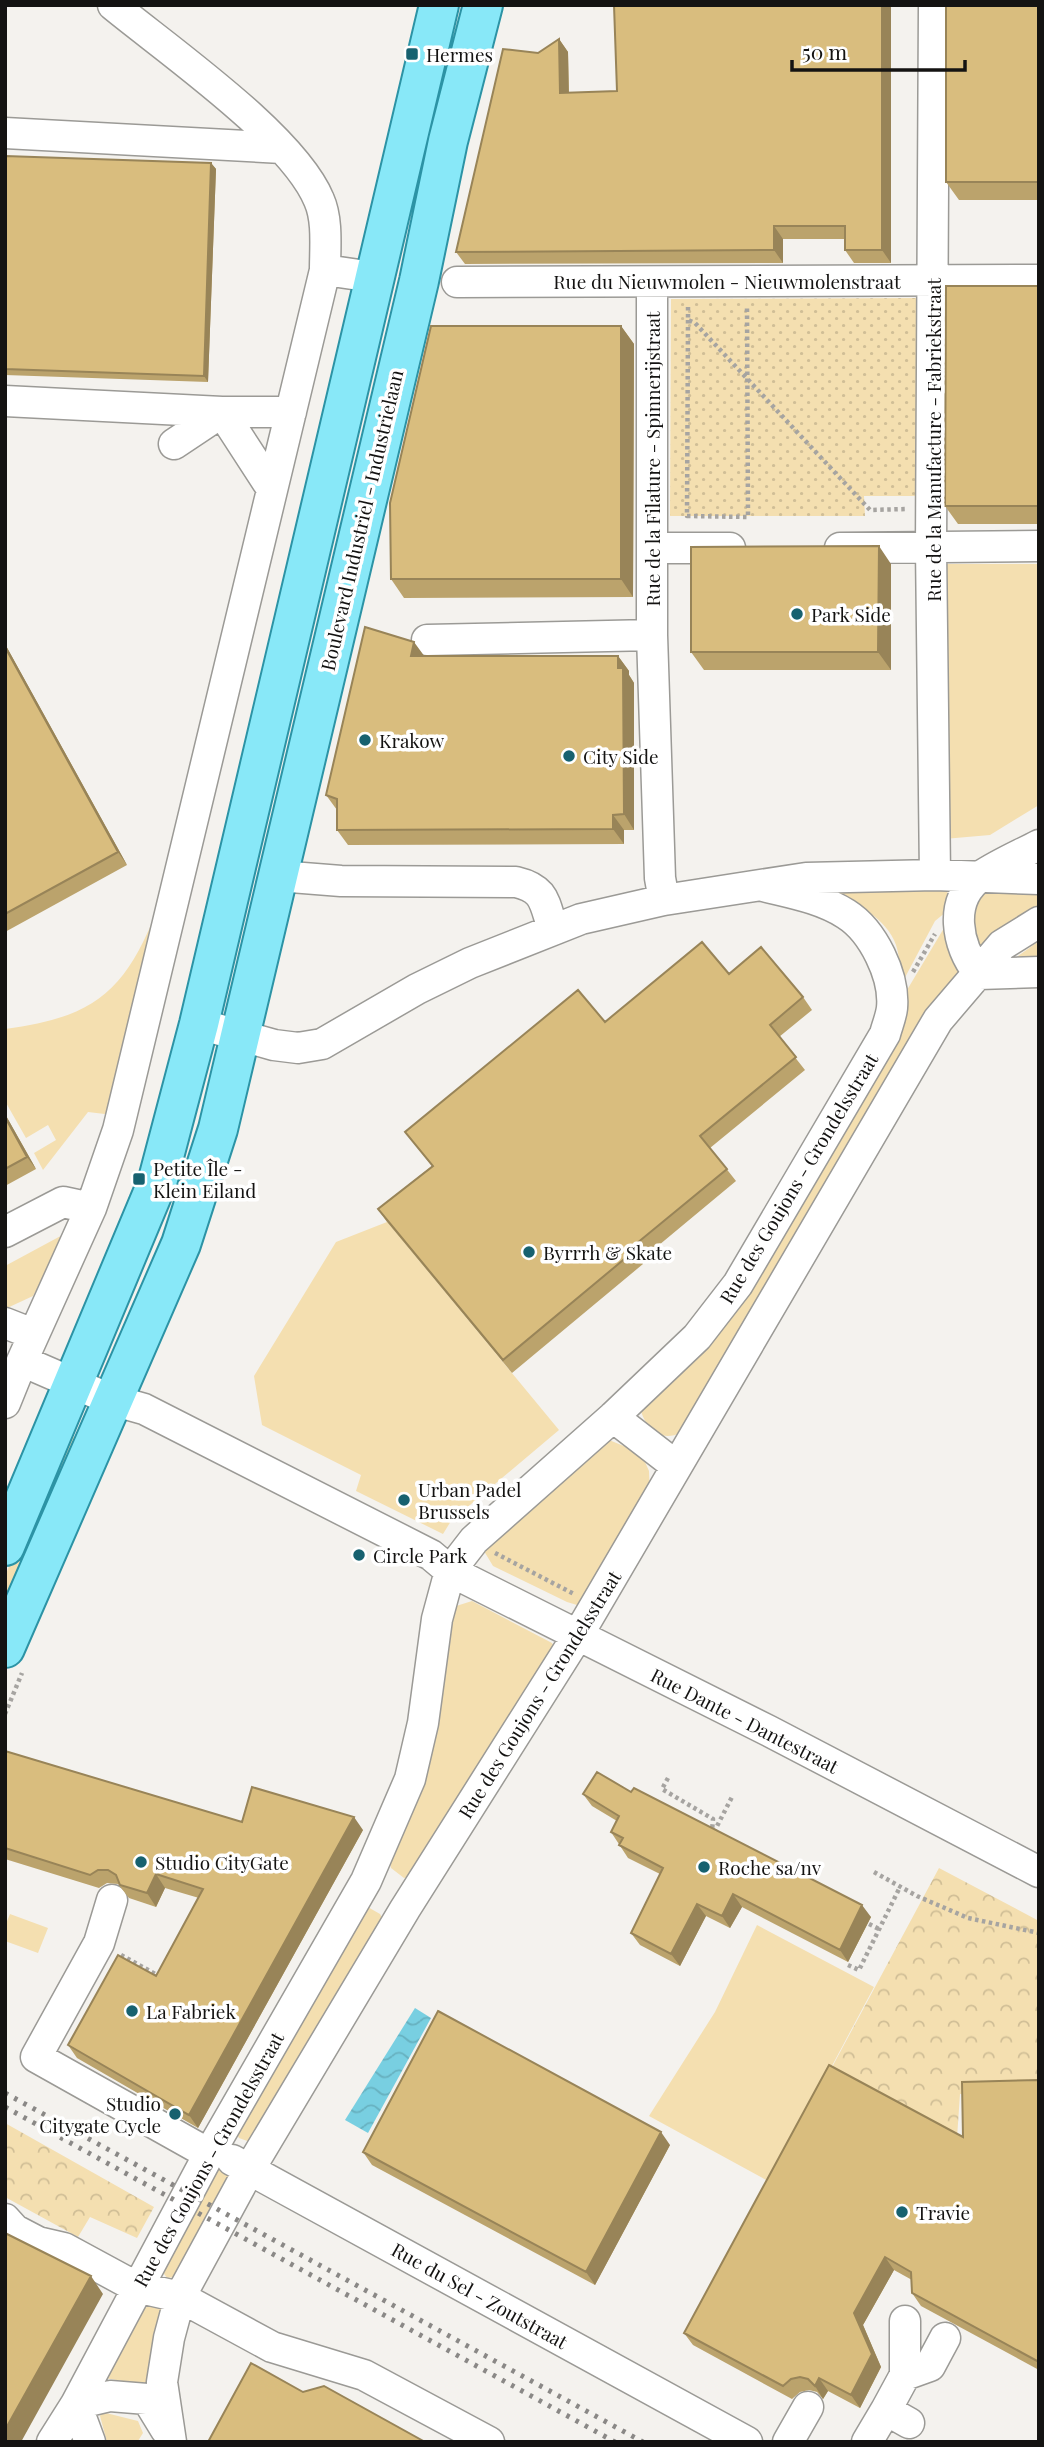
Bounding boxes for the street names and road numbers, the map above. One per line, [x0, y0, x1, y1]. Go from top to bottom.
street label: Rue du Nieuwmolen - Nieuwmolenstraat [553, 268, 901, 294]
street label: Rue de la Manufacture - Fabriekstraat [920, 278, 946, 602]
street label: Rue de la Filature - Spinnerijstraat [639, 311, 665, 607]
street label: Boulevard Industriel - Industrielaan [314, 366, 408, 673]
street label: Rue des Goujons - Grondelsstraat [713, 1048, 883, 1308]
street label: Rue des Goujons - Grondelsstraat [452, 1565, 626, 1823]
street label: Rue Dante - Dantestraat [647, 1661, 844, 1779]
street label: Rue des Goujons - Grondelsstraat [127, 2027, 289, 2291]
street label: Rue du Sel - Zoutstraat [387, 2236, 573, 2354]

